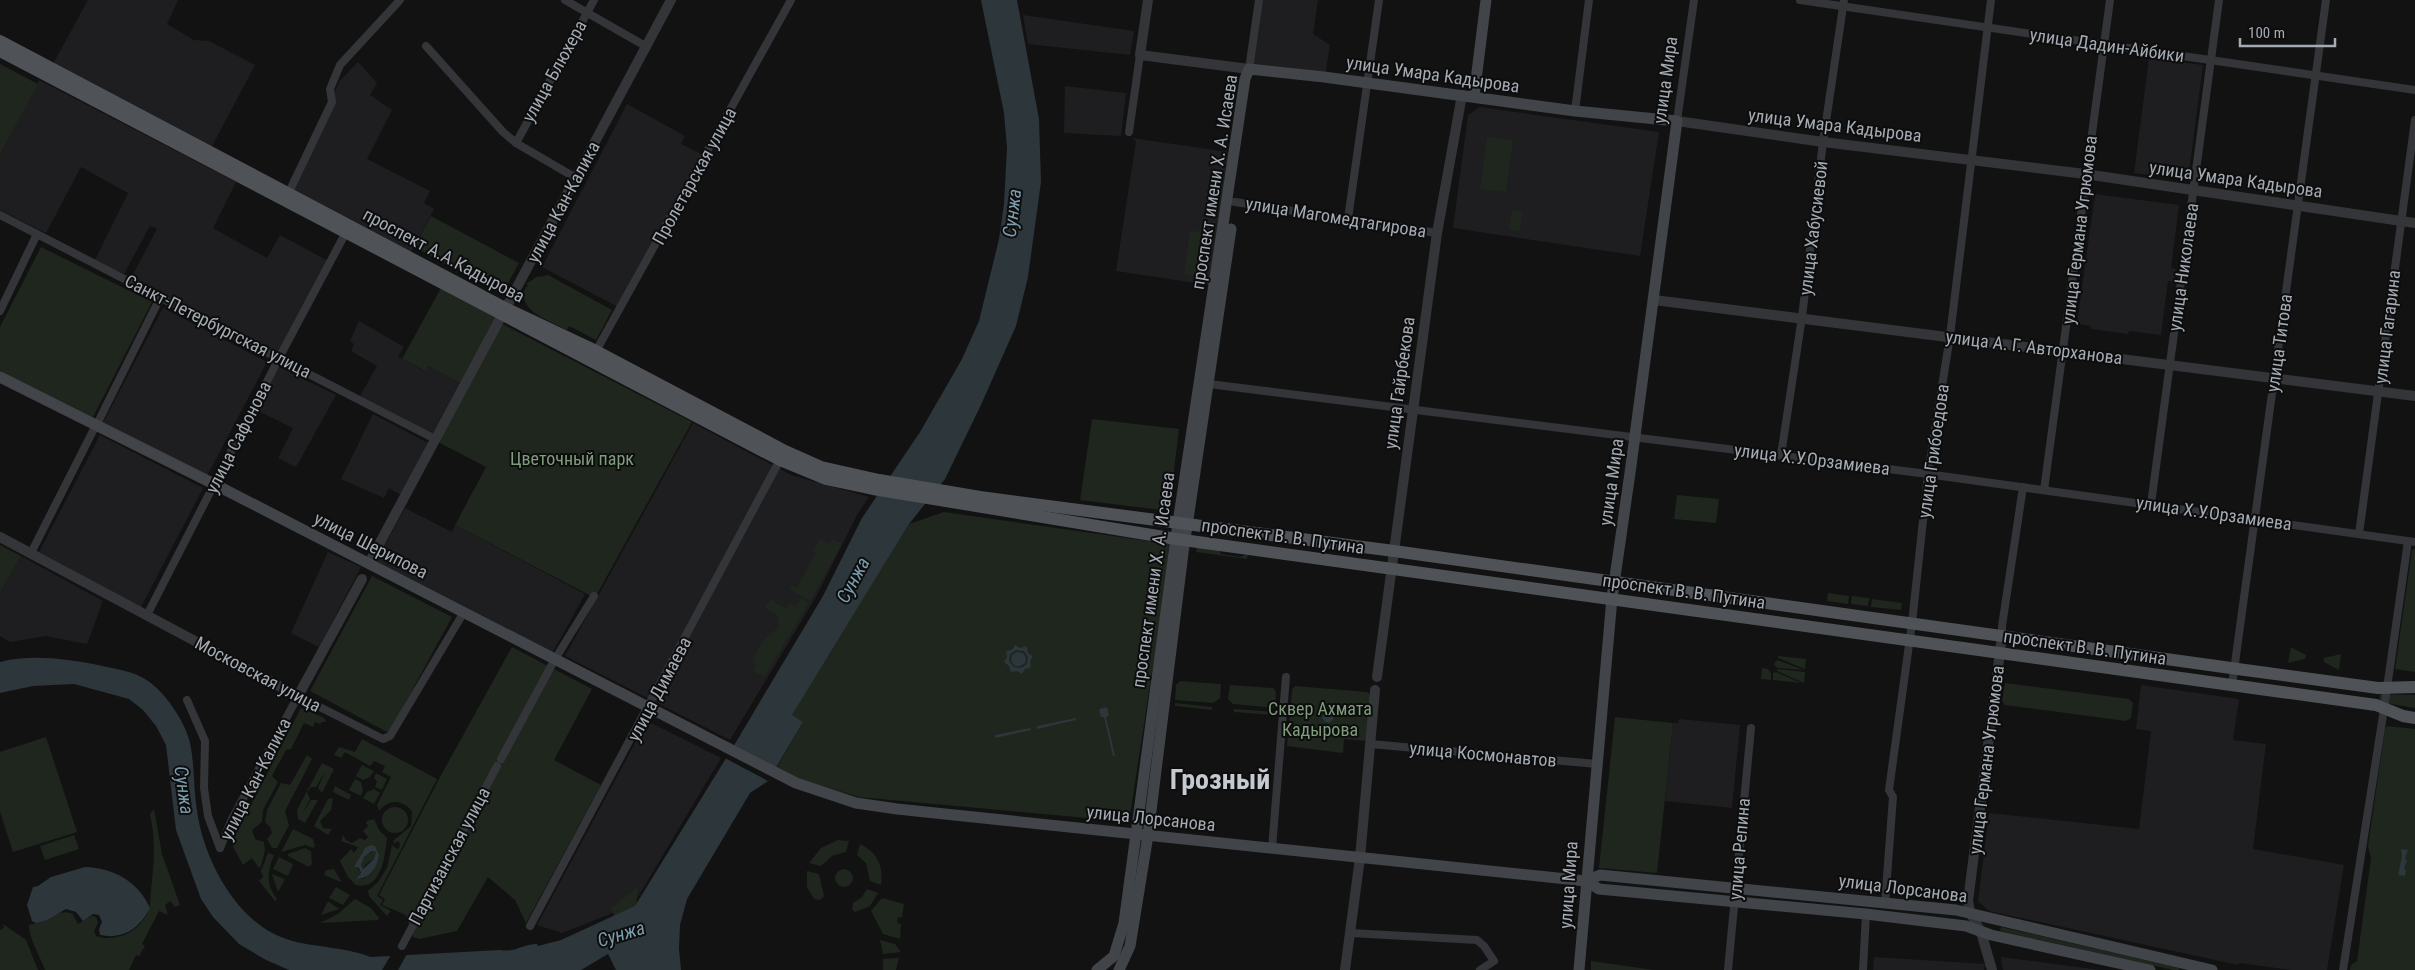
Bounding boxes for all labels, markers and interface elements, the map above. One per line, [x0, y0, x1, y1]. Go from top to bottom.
scale bar [2240, 15, 2335, 47]
street label: улица Блюхера [517, 16, 591, 126]
street label: улица Дадин-Айбики [2028, 24, 2186, 66]
text: 100 m [2248, 24, 2285, 42]
street label: улица Мира [1648, 35, 1682, 125]
street label: улица Умара Кадырова [1345, 51, 1521, 97]
street label: проспект имени Х. А. Исаева [1187, 73, 1241, 291]
street label: Пролетарская улица [648, 104, 740, 248]
street label: улица Умара Кадырова [1747, 104, 1923, 146]
street label: улица Германа Угрюмова [2057, 134, 2101, 326]
street label: улица Кан-Калика [522, 138, 604, 266]
street label: улица Умара Кадырова [2148, 156, 2324, 202]
street label: улица Хабусиевой [1794, 159, 1832, 297]
water label: Сунжа [998, 188, 1026, 238]
street label: улица Магомедтагирова [1244, 192, 1428, 242]
street label: улица Николаева [2164, 202, 2202, 332]
street label: проспект А.А.Кадырова [360, 204, 528, 306]
street label: улица Гагарина [2370, 269, 2404, 385]
street label: Санкт-Петербургская улица [121, 270, 315, 382]
street label: улица Титова [2262, 293, 2296, 393]
street label: улица Гайрбекова [1379, 315, 1419, 451]
street label: улица А. Г. Авторханова [1944, 326, 2124, 368]
street label: улица Сафонова [201, 378, 275, 496]
street label: улица Грибоедова [1913, 383, 1953, 519]
street label: улица Мира [1594, 437, 1628, 527]
street label: улица Х.У.Орзамиева [1733, 439, 1891, 479]
park label: Цветочный парк [510, 448, 634, 469]
street label: проспект имени Х. А. Исаева [1127, 471, 1179, 689]
street label: улица Х.У.Орзамиева [2135, 492, 2293, 534]
street label: улица Шерипова [311, 507, 431, 583]
street label: проспект В. В. Путина [1200, 514, 1366, 558]
water label: Сунжа [831, 553, 875, 607]
street label: проспект В. В. Путина [1601, 569, 1767, 613]
street label: проспект В. В. Путина [2002, 625, 2168, 669]
street label: Московская улица [191, 632, 325, 716]
street label: улица Димаева [623, 633, 695, 745]
street label: улица Германа Угрюмова [1964, 664, 2008, 856]
park label: Сквер Ахмата Кадырова [1268, 698, 1372, 740]
street label: улица Кан-Калика [215, 714, 295, 844]
street label: улица Космонавтов [1409, 737, 1557, 771]
district label: Грозный [1170, 763, 1270, 796]
water label: Сунжа [169, 764, 199, 816]
street label: Партизанская улица [404, 784, 494, 928]
street label: улица Репина [1724, 797, 1754, 901]
street label: улица Лорсанова [1086, 801, 1216, 835]
street label: улица Мира [1554, 840, 1582, 930]
street label: улица Лорсанова [1837, 870, 1969, 906]
water label: Сунжа [594, 916, 648, 952]

